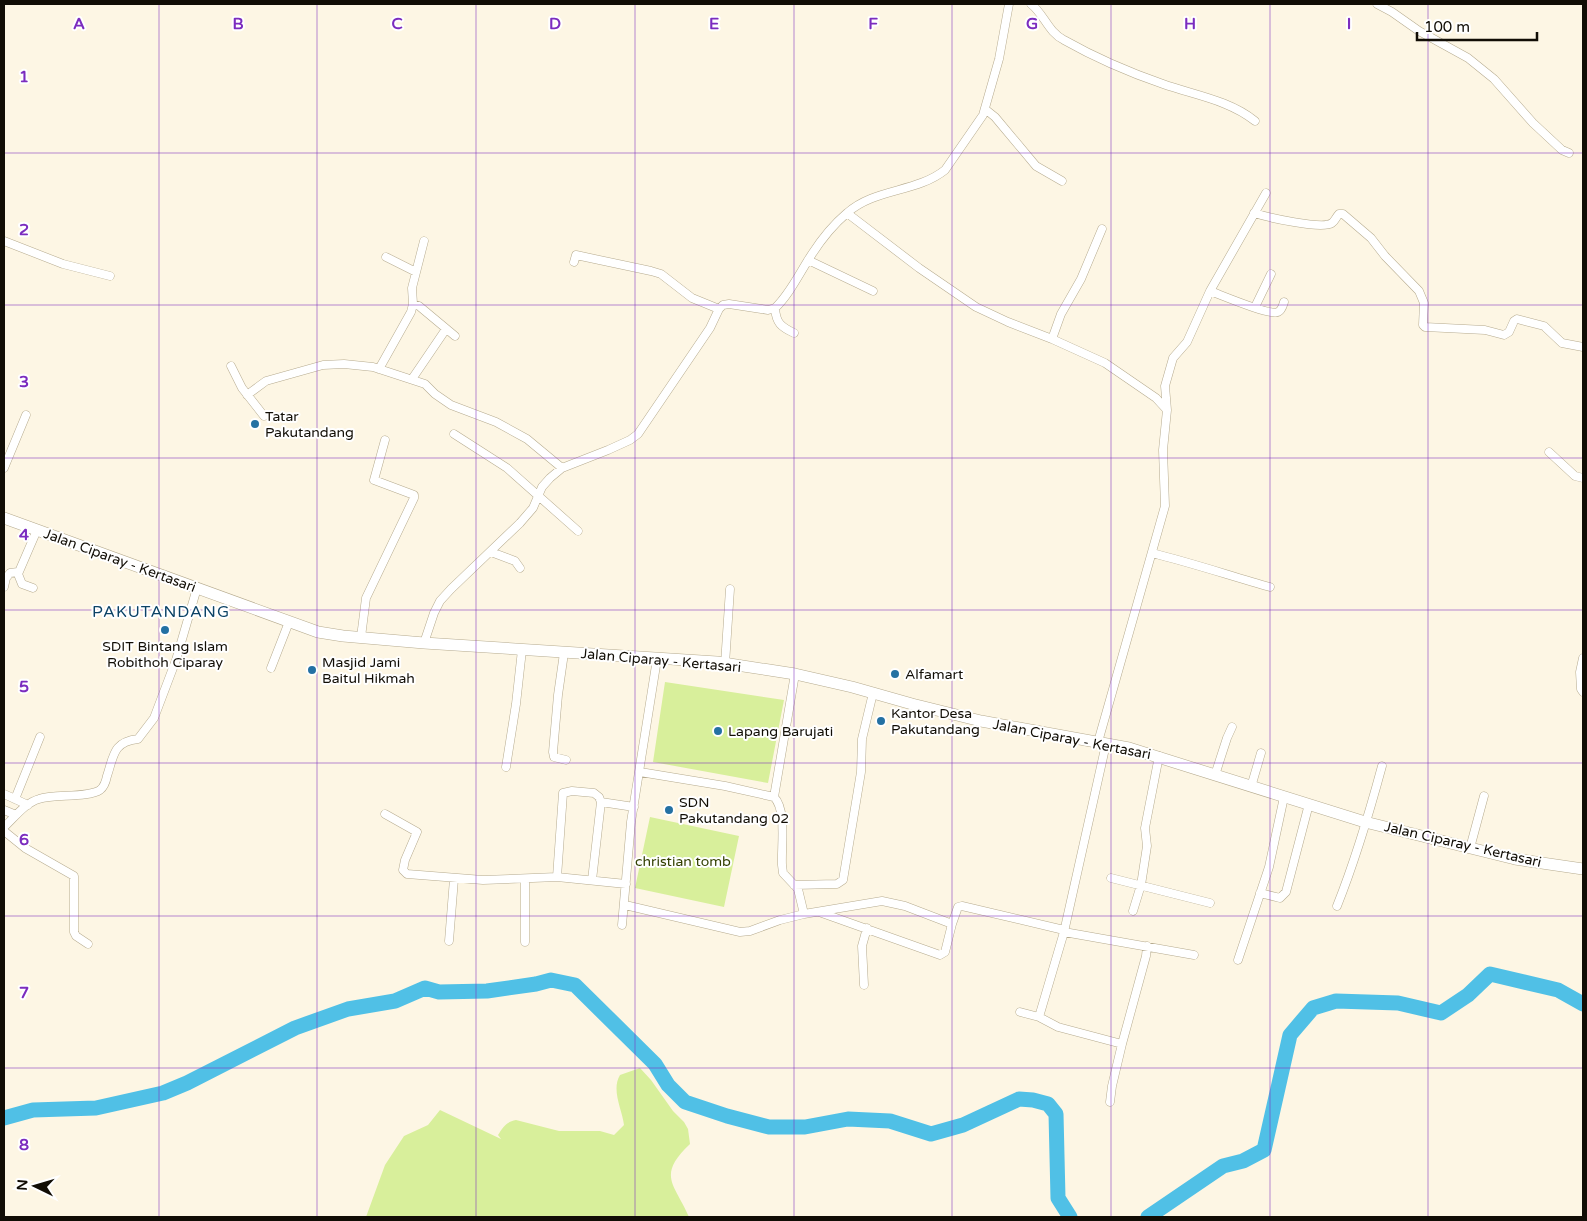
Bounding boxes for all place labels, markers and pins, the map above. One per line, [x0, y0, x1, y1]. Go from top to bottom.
place label: Tatar Pakutandang [265, 408, 354, 441]
marker: Tatar Pakutandang [249, 418, 261, 430]
marker: SDIT Bintang Islam Robithoh Ciparay [159, 624, 171, 636]
place label: SDIT Bintang Islam Robithoh Ciparay [102, 638, 228, 671]
place label: Masjid Jami Baitul Hikmah [322, 654, 415, 687]
marker: Masjid Jami Baitul Hikmah [306, 664, 318, 676]
place label: Alfamart [905, 666, 964, 683]
marker: Alfamart [889, 668, 901, 680]
place label: Kantor Desa Pakutandang [891, 705, 980, 738]
marker: Kantor Desa Pakutandang [875, 715, 887, 727]
place label: Lapang Barujati [728, 723, 833, 740]
marker: Lapang Barujati [712, 725, 724, 737]
place label: SDN Pakutandang 02 [679, 794, 789, 827]
marker: SDN Pakutandang 02 [663, 804, 675, 816]

